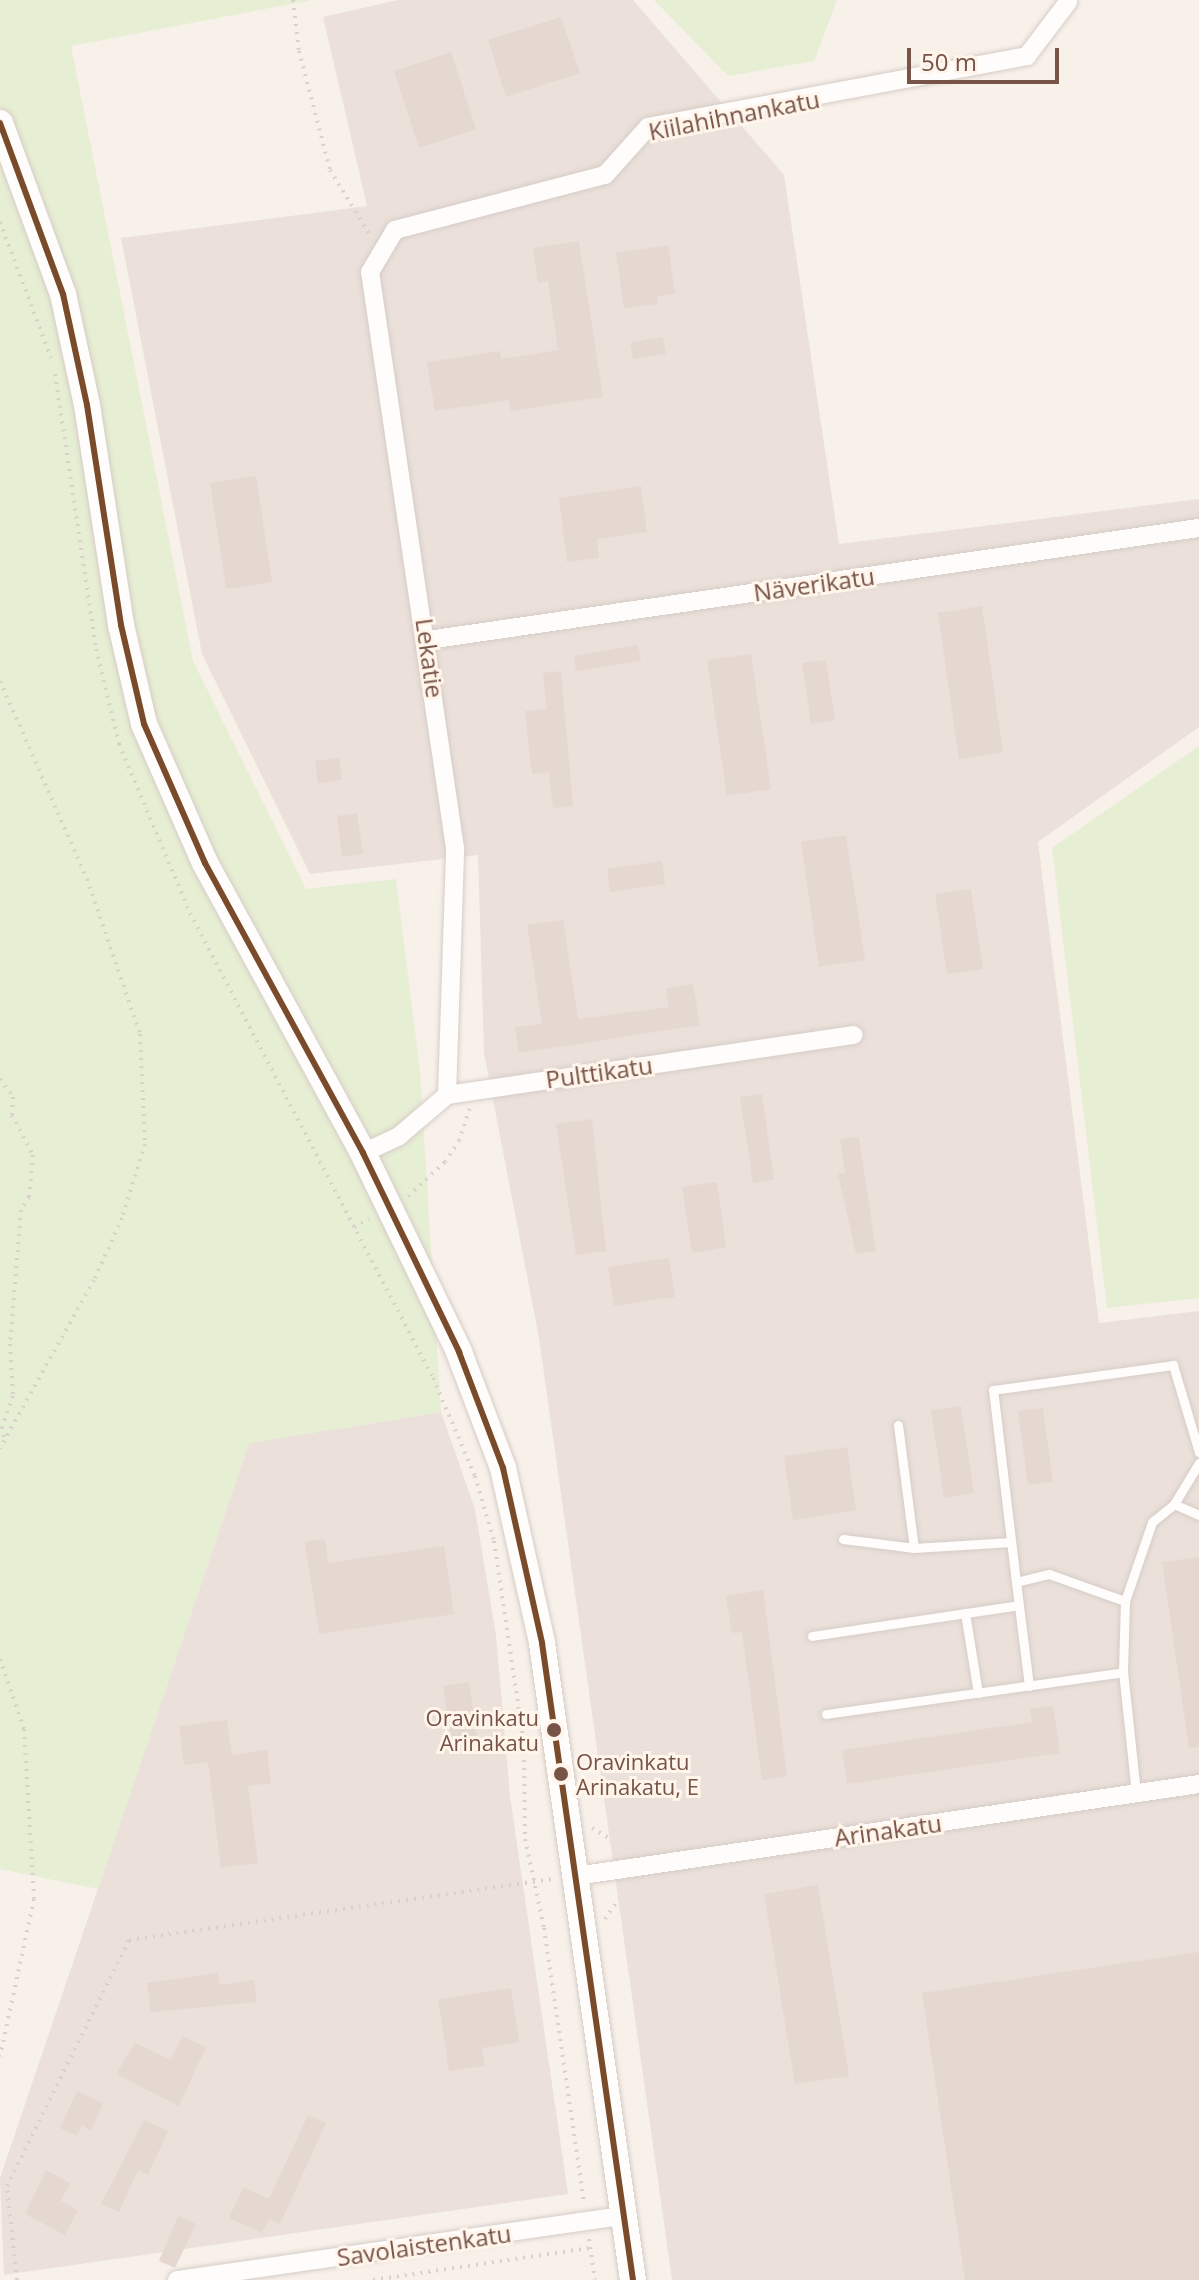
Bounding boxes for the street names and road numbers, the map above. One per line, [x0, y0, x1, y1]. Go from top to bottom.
street label: Kiilahihnankatu [646, 84, 822, 146]
street label: Näverikatu [752, 561, 876, 607]
street label: Lekatie [410, 616, 450, 700]
street label: Pulttikatu [544, 1050, 654, 1094]
street label: Arinakatu [832, 1808, 944, 1852]
street label: Savolaistenkatu [335, 2219, 513, 2271]

